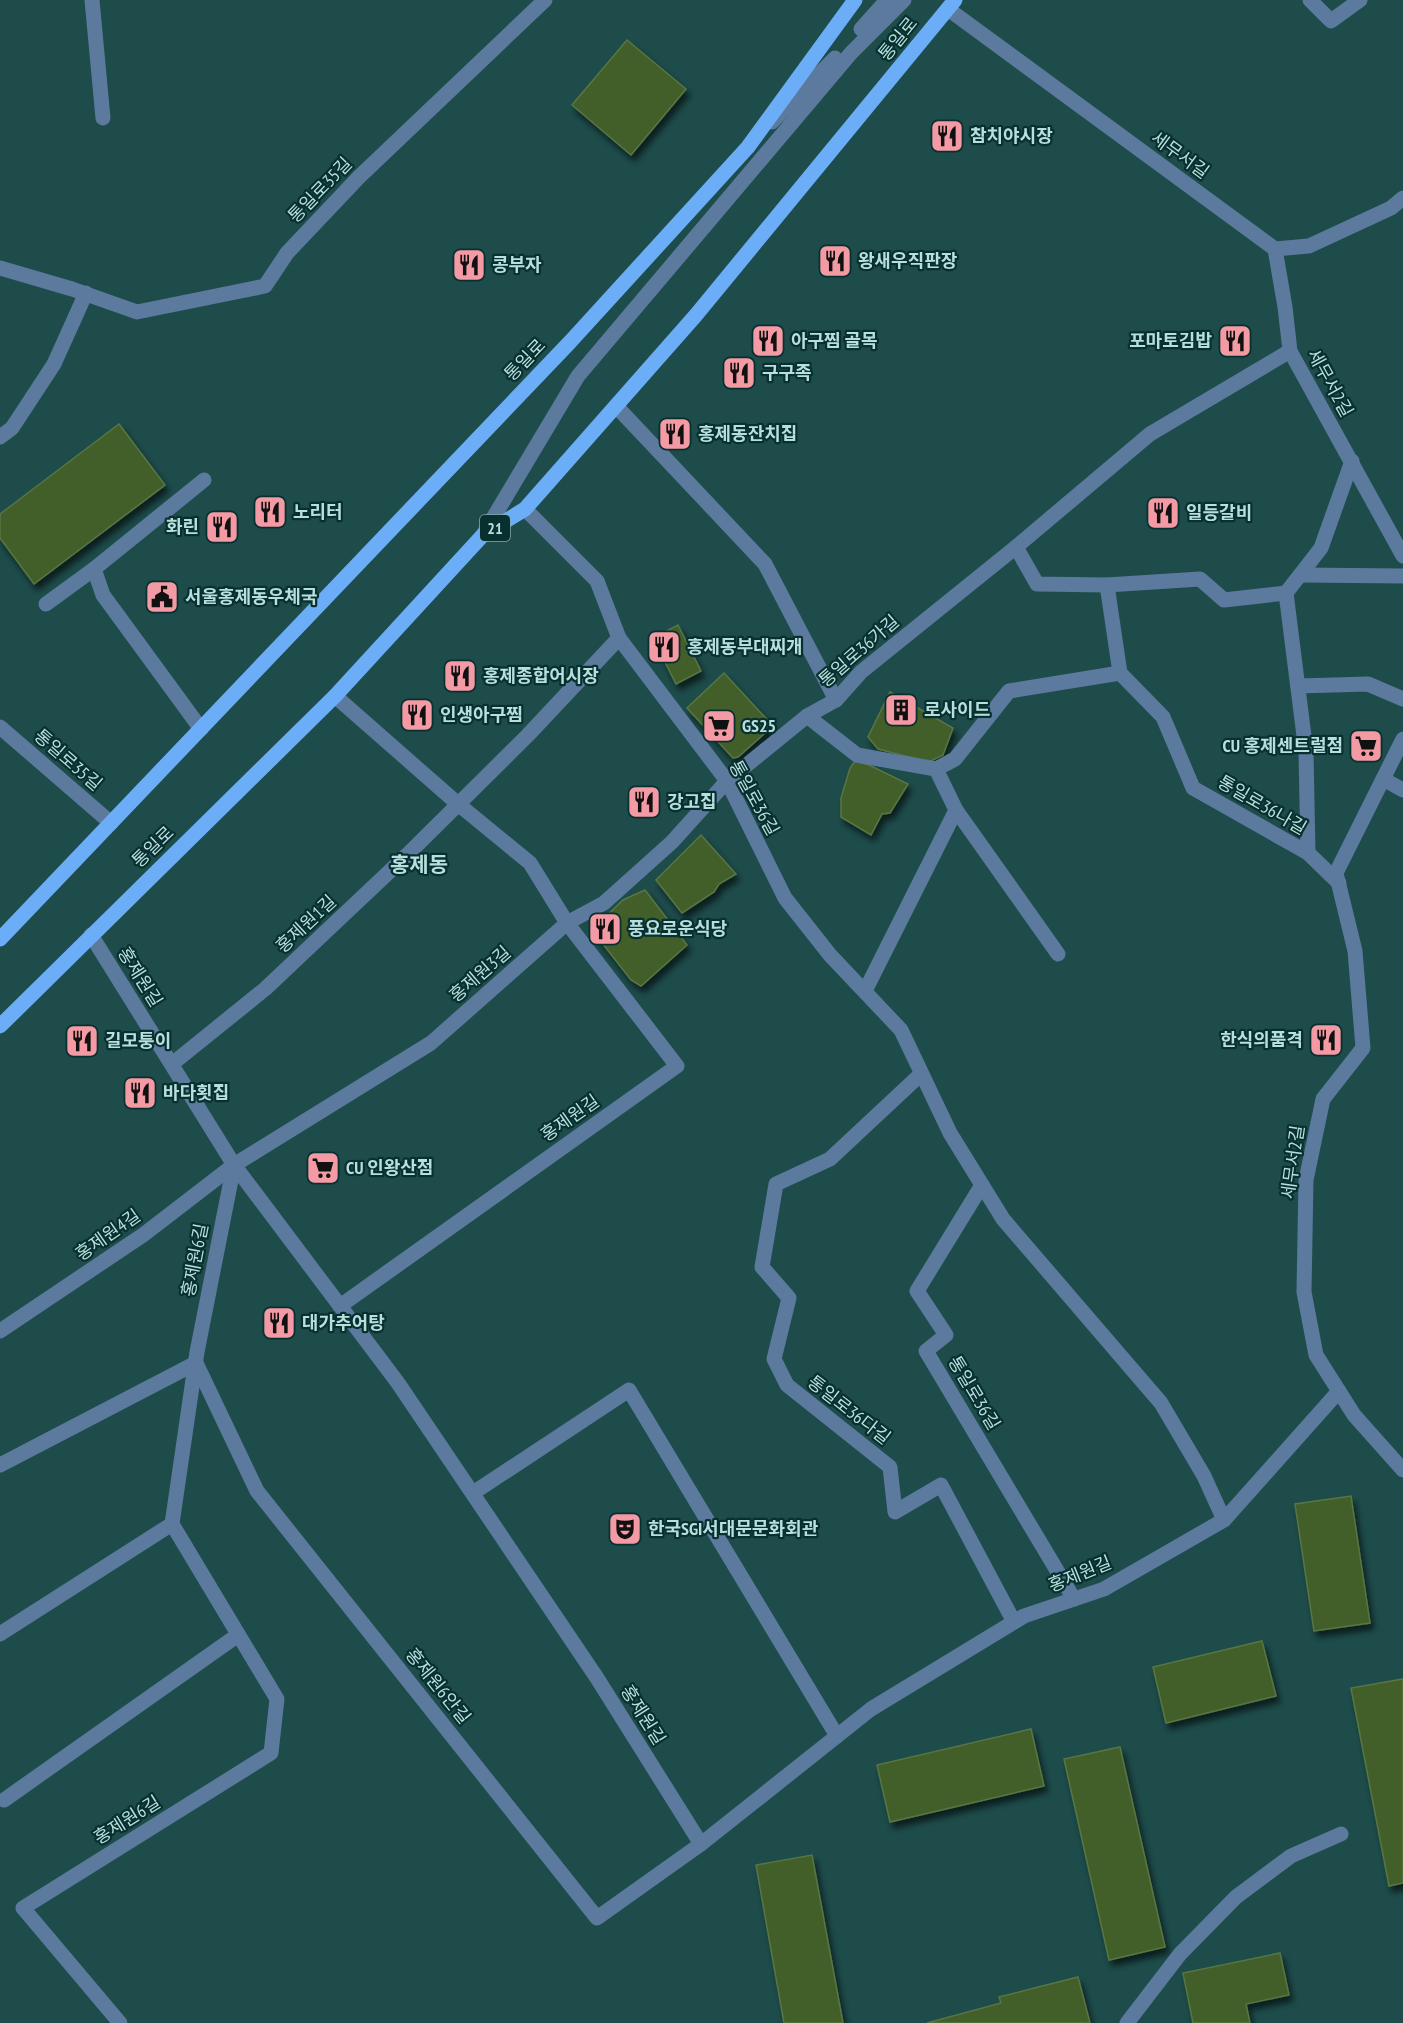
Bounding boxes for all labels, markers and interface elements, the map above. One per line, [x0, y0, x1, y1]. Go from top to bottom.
street label: 통일로 [873, 12, 922, 65]
restaurant icon: 참치야시장 [929, 118, 965, 154]
place label: 참치야시장 [970, 124, 1053, 147]
street label: 세무서길 [1147, 126, 1214, 183]
street label: 통일로35길 [283, 152, 357, 227]
restaurant icon: 왕새우직판장 [817, 243, 853, 279]
restaurant icon: 콩부자 [451, 247, 487, 283]
place label: 왕새우직판장 [858, 249, 958, 272]
place label: 콩부자 [492, 253, 542, 276]
restaurant icon: 아구찜 골목 [750, 323, 786, 359]
restaurant icon: 포마토김밥 [1217, 323, 1253, 359]
place label: 아구찜 골목 [791, 329, 878, 352]
place label: 포마토김밥 [1129, 329, 1212, 352]
street label: 통일로 [499, 334, 550, 386]
street label: 세무서2길 [1302, 345, 1359, 421]
restaurant icon: 구구족 [721, 355, 757, 391]
place label: 구구족 [762, 361, 812, 384]
restaurant icon: 홍제동잔치집 [657, 416, 693, 452]
place label: 홍제동잔치집 [698, 422, 797, 445]
restaurant icon: 노리터 [252, 494, 288, 530]
restaurant icon: 일등갈비 [1145, 495, 1181, 531]
place label: 노리터 [293, 500, 343, 523]
place label: 일등갈비 [1186, 501, 1252, 524]
restaurant icon: 화린 [204, 509, 240, 545]
place label: 화린 [166, 515, 199, 538]
road number: 21 [480, 515, 510, 541]
public building icon: 서울홍제동우체국 [144, 579, 180, 615]
place label: 서울홍제동우체국 [185, 585, 317, 608]
street label: 통일로36가길 [814, 609, 904, 692]
restaurant icon: 홍제동부대찌개 [646, 629, 682, 665]
place label: 홍제동부대찌개 [687, 635, 803, 658]
restaurant icon: 홍제종합어시장 [442, 658, 478, 694]
place label: 홍제종합어시장 [483, 664, 599, 687]
building icon: 로사이드 [883, 692, 919, 728]
restaurant icon: 인생아구찜 [399, 697, 435, 733]
place label: 로사이드 [924, 698, 990, 721]
place label: 인생아구찜 [440, 703, 523, 726]
supermarket icon: GS25 [701, 708, 737, 744]
place label: GS25 [742, 714, 776, 737]
street label: 통일로35길 [30, 724, 107, 795]
supermarket icon: CU 홍제센트럴점 [1348, 728, 1384, 764]
place label: CU 홍제센트럴점 [1222, 734, 1343, 757]
street label: 통일로36길 [724, 756, 784, 839]
street label: 통일로36나길 [1214, 770, 1311, 839]
restaurant icon: 강고집 [626, 784, 662, 820]
place label: 강고집 [667, 790, 717, 813]
street label: 통일로 [127, 821, 179, 872]
district label: 홍제동 [390, 851, 448, 878]
street label: 홍제원1길 [271, 890, 341, 957]
restaurant icon: 풍요로운식당 [587, 911, 623, 947]
place label: 풍요로운식당 [628, 917, 727, 940]
street label: 홍제원3길 [444, 941, 515, 1007]
street label: 홍제원길 [113, 943, 168, 1011]
restaurant icon: 한식의품격 [1308, 1022, 1344, 1058]
restaurant icon: 길모퉁이 [64, 1023, 100, 1059]
place label: 한식의품격 [1220, 1028, 1303, 1051]
place label: 길모퉁이 [105, 1029, 171, 1052]
restaurant icon: 바다횟집 [122, 1075, 158, 1111]
place label: 바다횟집 [163, 1081, 229, 1104]
street label: 홍제원길 [536, 1089, 603, 1146]
street label: 세무서2길 [1276, 1124, 1309, 1200]
supermarket icon: CU 인왕산점 [305, 1150, 341, 1186]
place label: CU 인왕산점 [346, 1156, 433, 1179]
street label: 홍제원4길 [71, 1204, 145, 1265]
street label: 홍제원6길 [176, 1221, 213, 1299]
restaurant icon: 대가추어탕 [261, 1305, 297, 1341]
place label: 대가추어탕 [302, 1311, 385, 1334]
street label: 통일로36길 [943, 1351, 1006, 1434]
street label: 통일로36다길 [803, 1370, 895, 1449]
theatre icon: 한국SGI서대문문화회관 [607, 1511, 643, 1547]
place label: 한국SGI서대문문화회관 [648, 1517, 819, 1540]
street label: 홍제원길 [1045, 1550, 1115, 1597]
street label: 홍제원6안길 [401, 1643, 476, 1728]
street label: 홍제원길 [616, 1681, 671, 1749]
street label: 홍제원6길 [89, 1790, 164, 1849]

